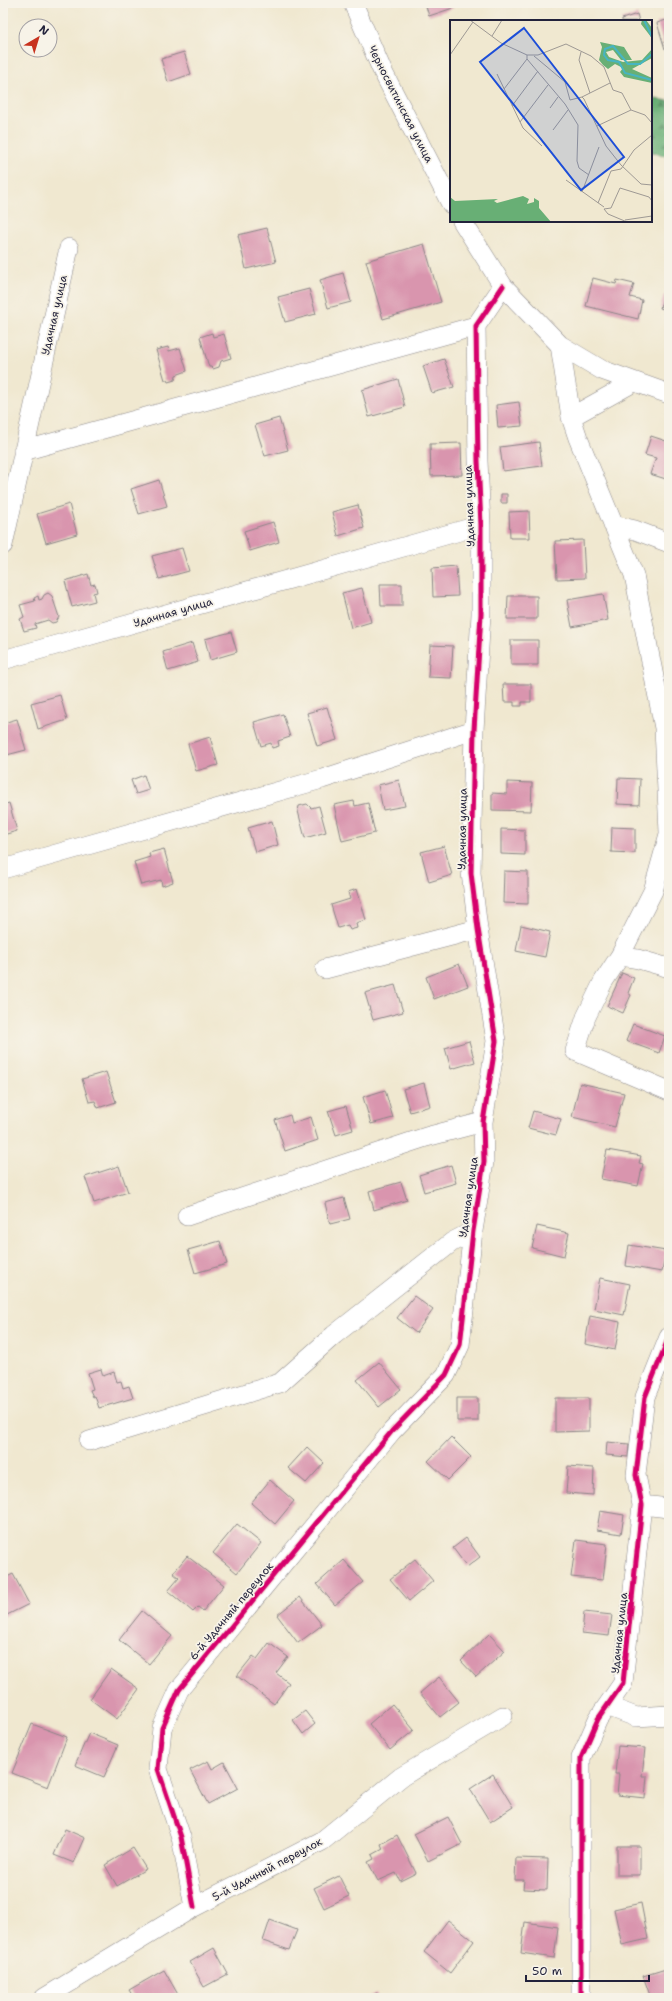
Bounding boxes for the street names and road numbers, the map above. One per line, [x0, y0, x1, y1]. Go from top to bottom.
street label: Черносвитинская улица [364, 43, 437, 166]
street label: Удачная улица [38, 273, 71, 357]
street label: Удачная улица [461, 465, 478, 547]
street label: Удачная улица [132, 594, 215, 631]
street label: Удачная улица [454, 788, 471, 870]
street label: Удачная улица [455, 1155, 482, 1239]
street label: 6-й Удачный переулок [186, 1559, 277, 1663]
street label: Удачная улица [608, 1592, 631, 1674]
street label: 5-й Удачный переулок [210, 1834, 325, 1905]

